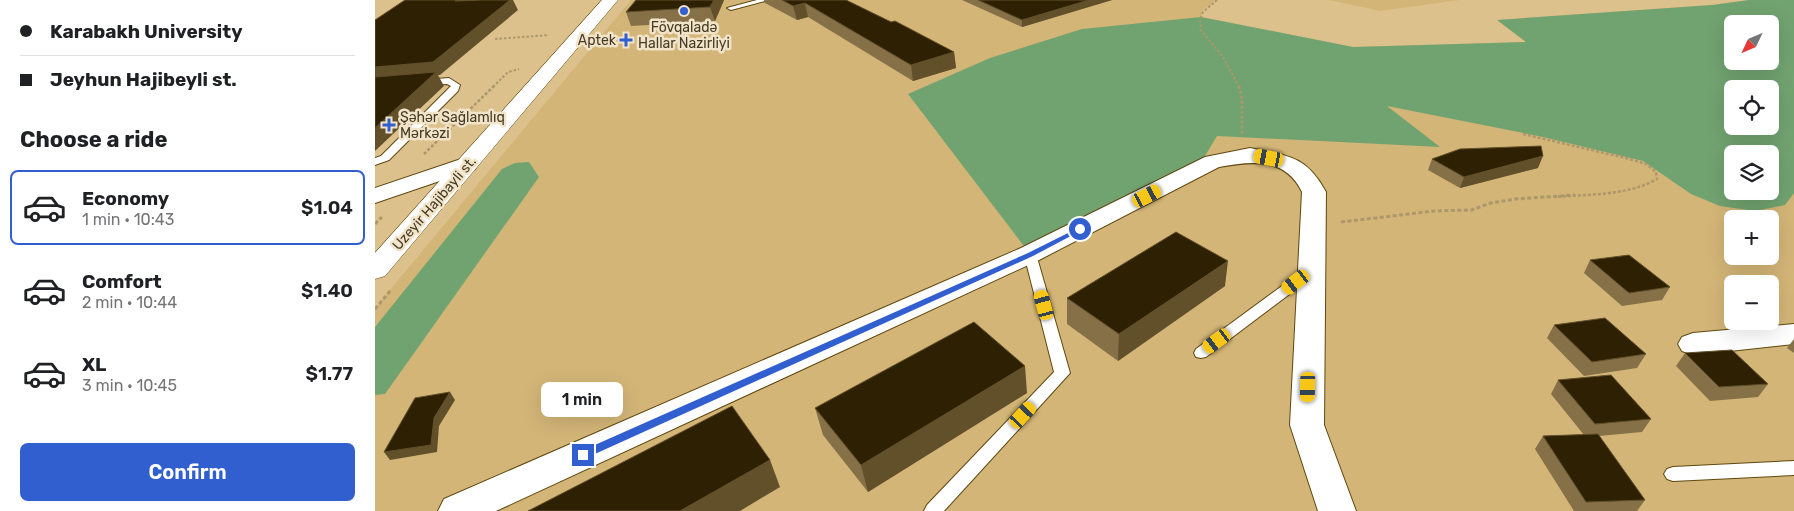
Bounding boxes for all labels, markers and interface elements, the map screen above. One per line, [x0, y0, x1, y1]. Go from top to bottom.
marker: Fövqaladə Hallar Nazirliyi [678, 5, 690, 17]
north arrow [1724, 15, 1779, 70]
map controls [1724, 15, 1779, 330]
place label: Fövqaladə Hallar Nazirliyi [638, 19, 730, 52]
text: Karabakh University [50, 20, 242, 43]
place label: Aptek [578, 32, 617, 49]
marker: Aptek [620, 34, 632, 46]
text: Jeyhun Hajibeyli st. [50, 68, 237, 91]
button: locate [1724, 80, 1779, 135]
place label: Şəhər Sağlamlıq Mərkəzi [400, 109, 505, 142]
marker: Şəhər Sağlamlıq Mərkəzi [382, 118, 396, 132]
text: Choose a ride [20, 126, 167, 153]
button: layers [1724, 145, 1779, 200]
car [1252, 148, 1285, 168]
street label: Uzeyir Hajibayli st. [389, 153, 480, 254]
car [1130, 183, 1163, 209]
icon: car [22, 185, 67, 230]
text: Economy [82, 187, 169, 210]
text: $1.04 [301, 196, 353, 219]
text: 1 min · 10:43 [82, 210, 174, 229]
button: + [1724, 210, 1779, 265]
route start [1069, 218, 1091, 240]
car [1279, 267, 1312, 297]
icon: car [22, 268, 67, 313]
text: Comfort [82, 270, 162, 293]
button: − [1724, 275, 1779, 330]
text: $1.40 [301, 279, 353, 302]
car [1032, 289, 1055, 321]
text: 2 min · 10:44 [82, 293, 177, 312]
car [1200, 326, 1233, 356]
icon: car [22, 351, 67, 396]
text: XL [82, 353, 106, 376]
text: $1.77 [306, 362, 353, 385]
car [1300, 372, 1315, 402]
text: 3 min · 10:45 [82, 376, 177, 395]
callout: 1 min [542, 382, 624, 418]
text: 1 min [562, 390, 602, 409]
car [1007, 399, 1038, 431]
button: Confirm [20, 443, 355, 501]
route end [572, 444, 594, 466]

